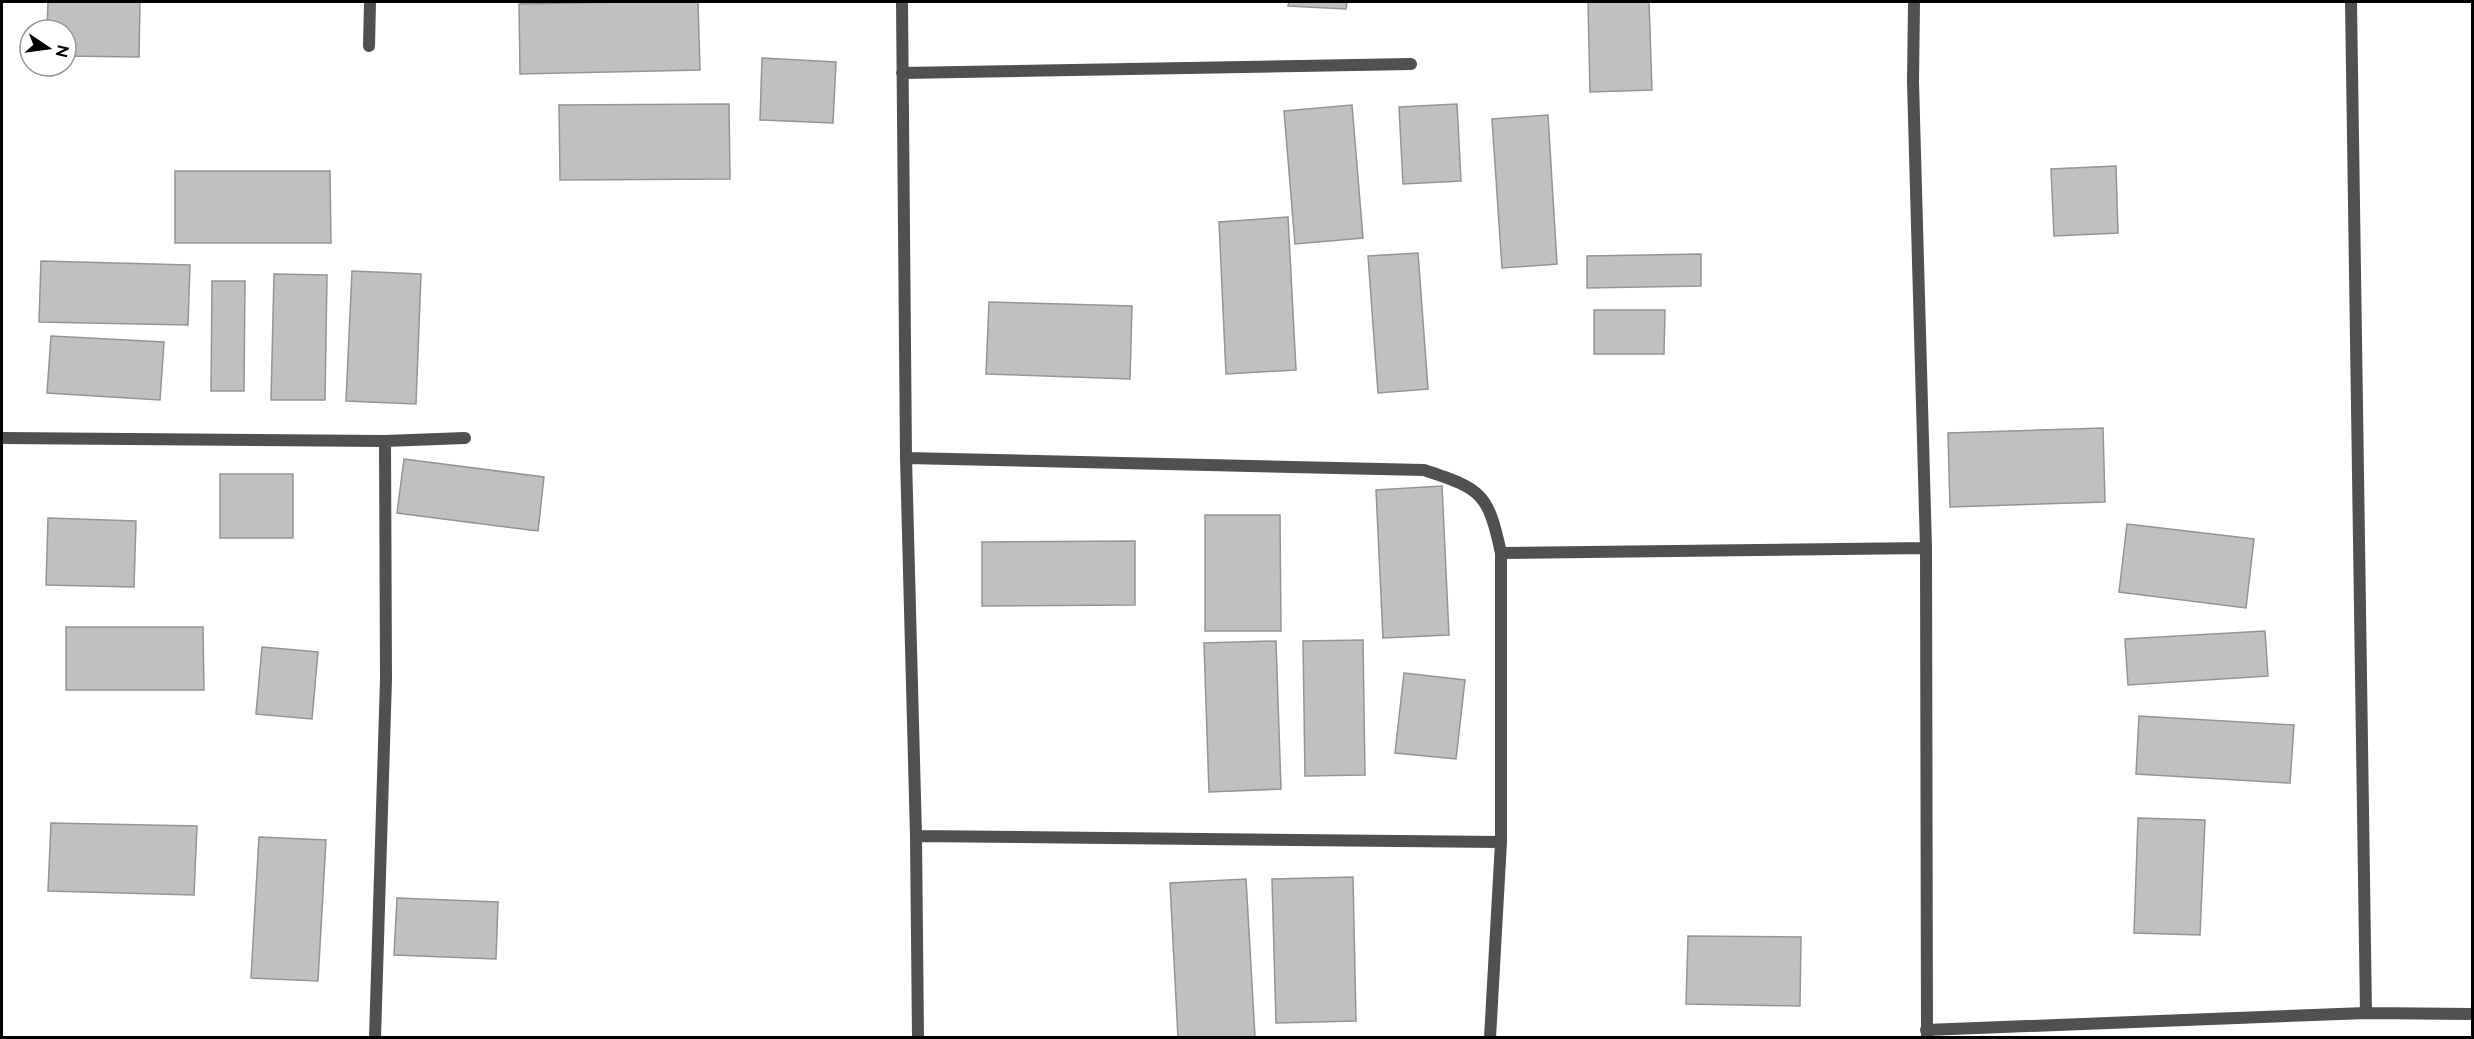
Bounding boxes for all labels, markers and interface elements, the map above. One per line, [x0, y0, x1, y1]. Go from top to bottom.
north arrow [18, 18, 78, 78]
text: N [51, 43, 73, 59]

